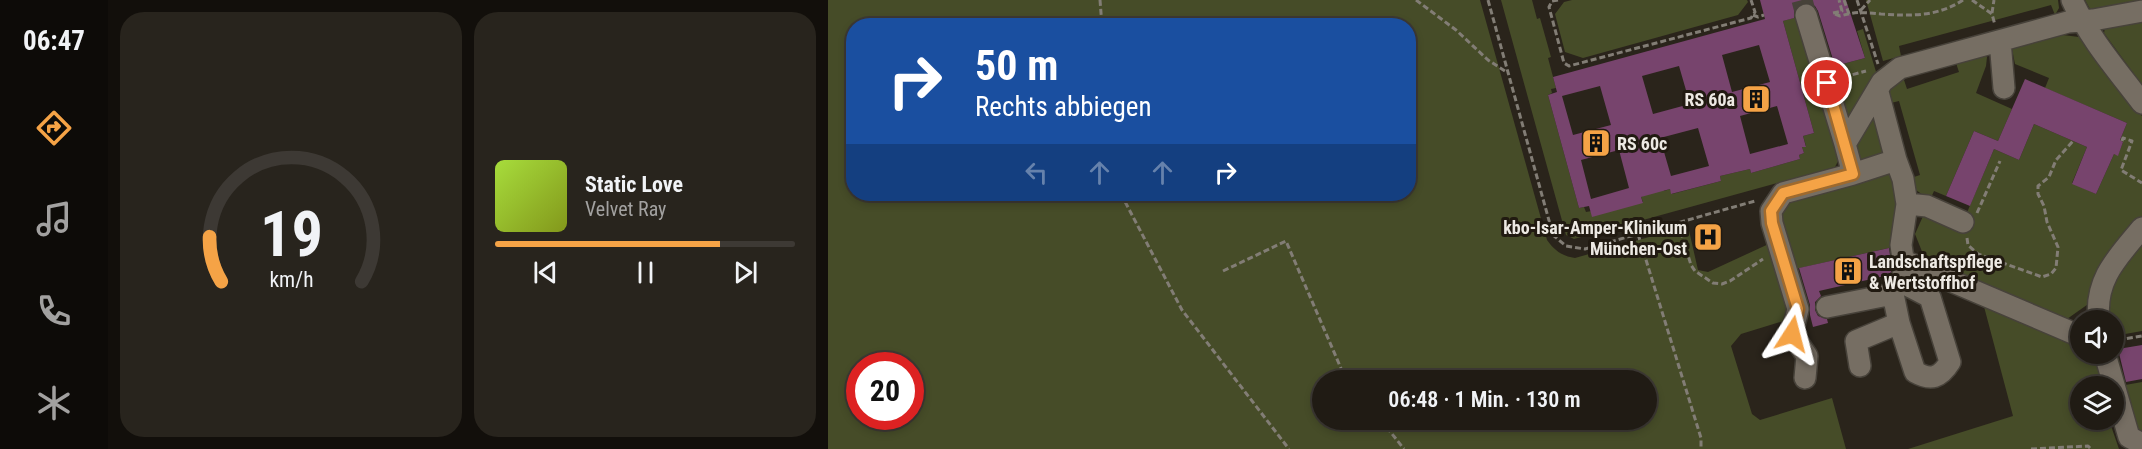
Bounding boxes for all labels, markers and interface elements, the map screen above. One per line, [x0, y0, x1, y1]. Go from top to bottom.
text: 06:47 [23, 25, 85, 57]
text: 50 m [975, 41, 1058, 90]
icon: right [876, 42, 954, 120]
pin [1801, 57, 1852, 108]
icon: arrive [1810, 66, 1843, 99]
building icon: RS 60a [1740, 83, 1772, 115]
place label: RS 60a [1685, 89, 1735, 110]
text: Rechts abbiegen [975, 91, 1151, 123]
icon: directions [33, 107, 75, 149]
building icon: RS 60c [1580, 127, 1612, 159]
place label: RS 60c [1617, 133, 1667, 154]
icon: left [1020, 156, 1053, 189]
icon: ahead [1083, 156, 1116, 189]
icon: ahead [1146, 156, 1179, 189]
icon: right [1209, 156, 1242, 189]
text: Static Love [585, 172, 683, 197]
text: Velvet Ray [585, 197, 666, 221]
icon: music [33, 198, 75, 240]
text: 19 [259, 198, 323, 271]
place label: kbo-Isar-Amper-Klinikum München-Ost [1503, 217, 1687, 259]
hospital icon: kbo-Isar-Amper-Klinikum München-Ost [1692, 221, 1724, 253]
place label: Landschaftspflege & Wertstoffhof [1869, 251, 2003, 293]
building icon: Landschaftspflege & Wertstoffhof [1832, 255, 1864, 287]
icon: previous [529, 256, 562, 289]
icon: pause [629, 256, 662, 289]
icon: next [729, 256, 762, 289]
text: km/h [269, 267, 313, 292]
icon: phone [33, 290, 75, 332]
position arrow [1760, 302, 1824, 366]
map controls [2070, 310, 2124, 430]
button: sound [2070, 310, 2124, 364]
speed limit sign: 20 [846, 352, 924, 430]
button: layers [2070, 376, 2124, 430]
icon: climate [33, 382, 75, 424]
text: 06:48 · 1 Min. · 130 m [1388, 387, 1581, 412]

